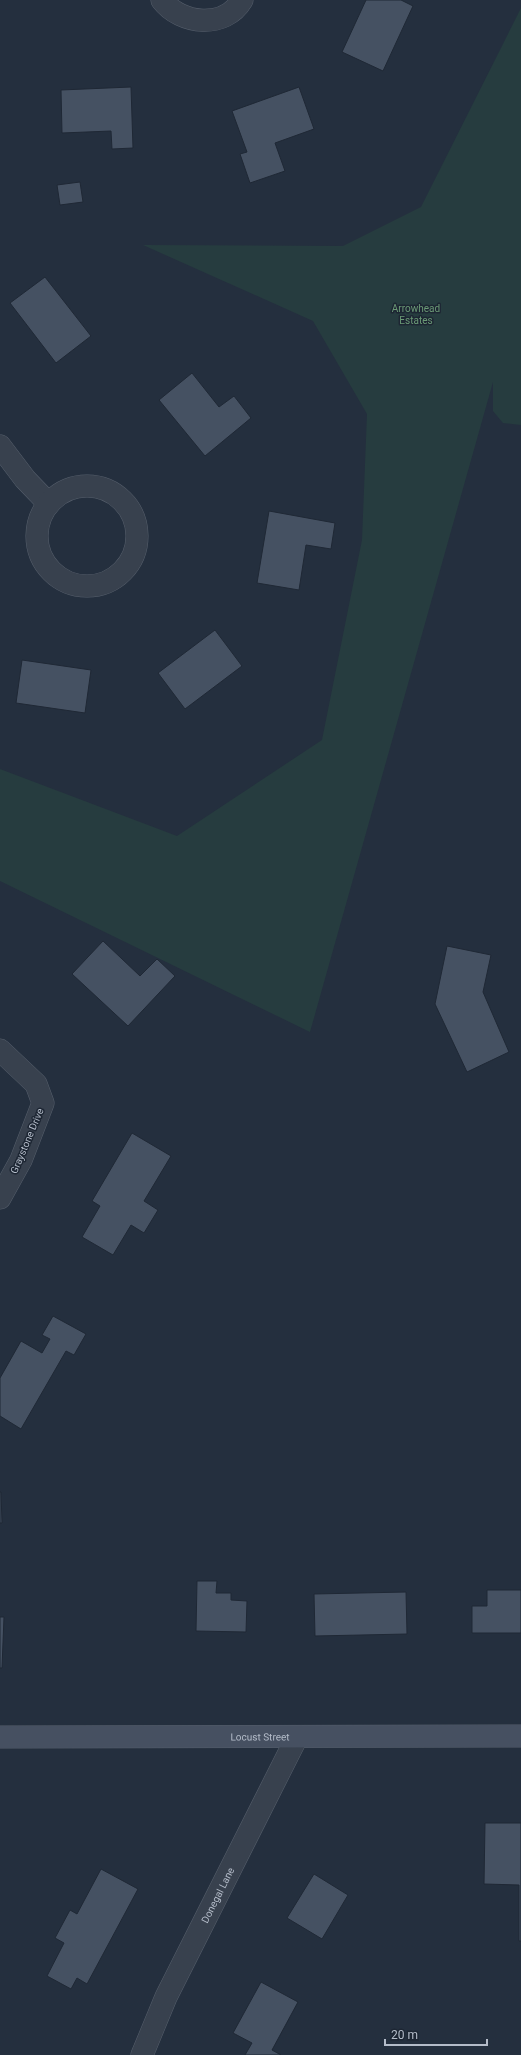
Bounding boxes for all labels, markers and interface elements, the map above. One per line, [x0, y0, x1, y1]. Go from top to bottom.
park label: Arrowhead Estates [392, 303, 440, 326]
street label: Graystone Drive [8, 1107, 46, 1175]
street label: Locust Street [230, 1731, 290, 1742]
street label: Donegal Lane [199, 1865, 236, 1925]
scale bar [385, 2021, 487, 2047]
text: 20 m [391, 2028, 418, 2042]

